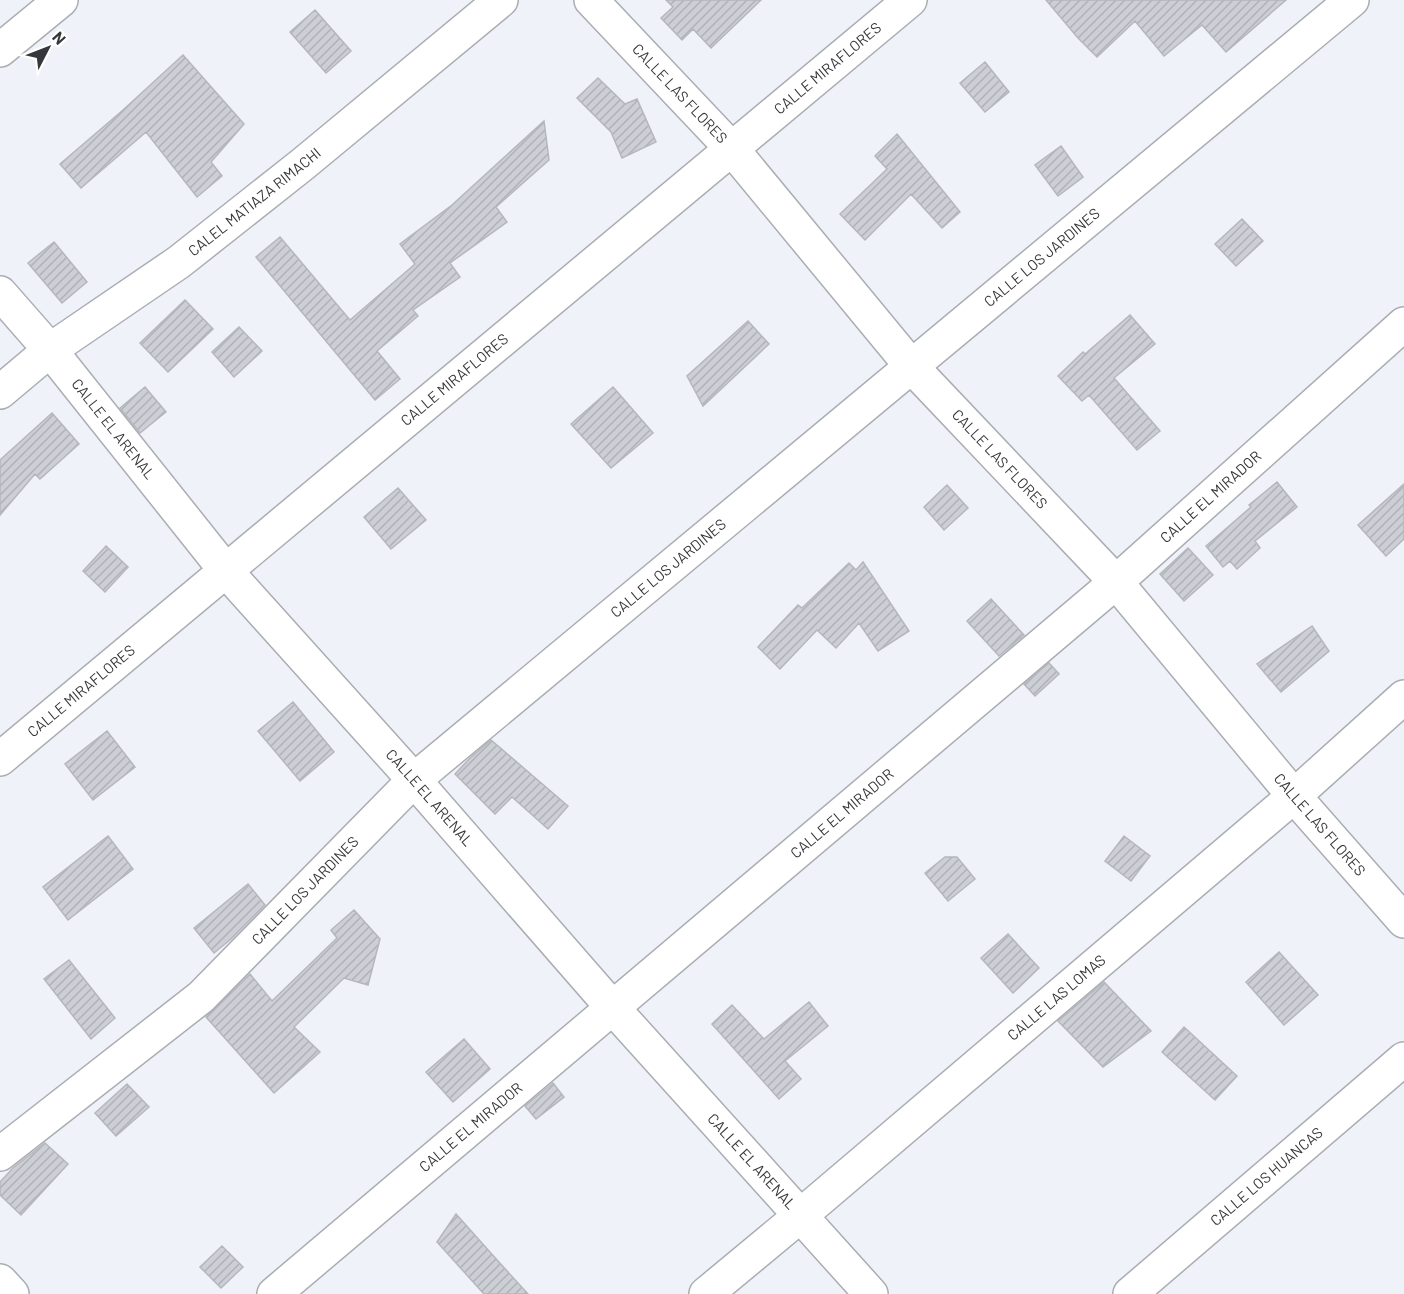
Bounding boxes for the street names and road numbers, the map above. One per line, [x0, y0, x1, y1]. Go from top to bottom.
street label: CALLE MIRAFLORES [770, 18, 885, 118]
street label: CALLE LAS FLORES [629, 40, 732, 147]
street label: CALEL MATIAZA RIMACHI [184, 143, 324, 259]
street label: CALLE LOS JARDINES [980, 204, 1103, 310]
street label: CALLE MIRAFLORES [397, 329, 511, 429]
street label: CALLE EL ARENAL [68, 375, 159, 482]
street label: CALLE LAS FLORES [949, 405, 1052, 512]
street label: CALLE EL MIRADOR [1156, 446, 1264, 546]
street label: CALLE LOS JARDINES [606, 514, 729, 621]
street label: CALLE MIRAFLORES [23, 640, 138, 740]
street label: CALLE EL ARENAL [383, 745, 477, 849]
street label: CALLE EL MIRADOR [786, 764, 897, 861]
street label: CALLE LAS FLORES [1271, 769, 1370, 879]
street label: CALLE LOS JARDINES [247, 832, 362, 948]
street label: CALLE LAS LOMAS [1003, 950, 1109, 1044]
street label: CALLE EL MIRADOR [415, 1078, 526, 1175]
street label: CALLE EL ARENAL [704, 1109, 800, 1213]
street label: CALLE LOS HUANCAS [1206, 1123, 1326, 1229]

